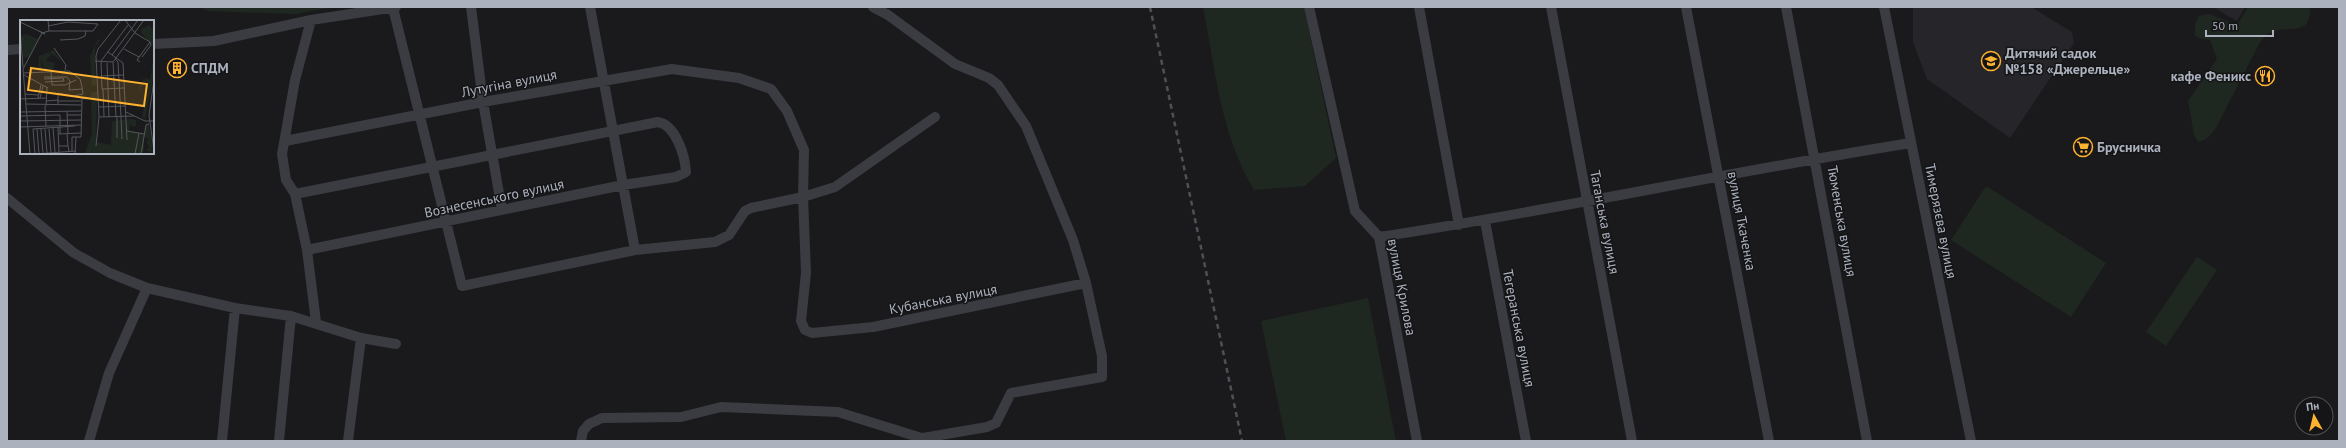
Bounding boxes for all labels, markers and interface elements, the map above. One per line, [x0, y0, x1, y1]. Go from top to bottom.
scale bar [2206, 12, 2273, 38]
text: 50 m [2212, 18, 2238, 33]
inset map [20, 20, 154, 154]
place label: Дитячий садок №158 «Джерельце» [2005, 44, 2130, 78]
school or university icon: Дитячий садок №158 «Джерельце» [1980, 50, 2002, 72]
building icon: СПДМ [166, 57, 188, 79]
place label: СПДМ [191, 59, 229, 77]
street label: Лутугіна вулиця [459, 65, 558, 101]
restaurant icon: кафе Феникс [2254, 65, 2276, 87]
place label: кафе Феникс [2171, 67, 2251, 85]
supermarket icon: Брусничка [2072, 136, 2094, 158]
place label: Брусничка [2097, 138, 2161, 156]
street label: Тимерязєва вулиця [1921, 162, 1961, 280]
street label: Тюменська вулиця [1823, 164, 1861, 278]
street label: Таганська вулиця [1586, 169, 1624, 275]
street label: вулиця Ткаченка [1724, 170, 1760, 272]
street label: Вознесенського вулиця [422, 174, 566, 222]
street label: вулиця Крилова [1384, 237, 1420, 337]
street label: Тегеранська вулиця [1499, 268, 1539, 388]
street label: Кубанська вулиця [888, 280, 998, 318]
north arrow [2294, 396, 2334, 436]
text: Пн [2305, 398, 2320, 414]

